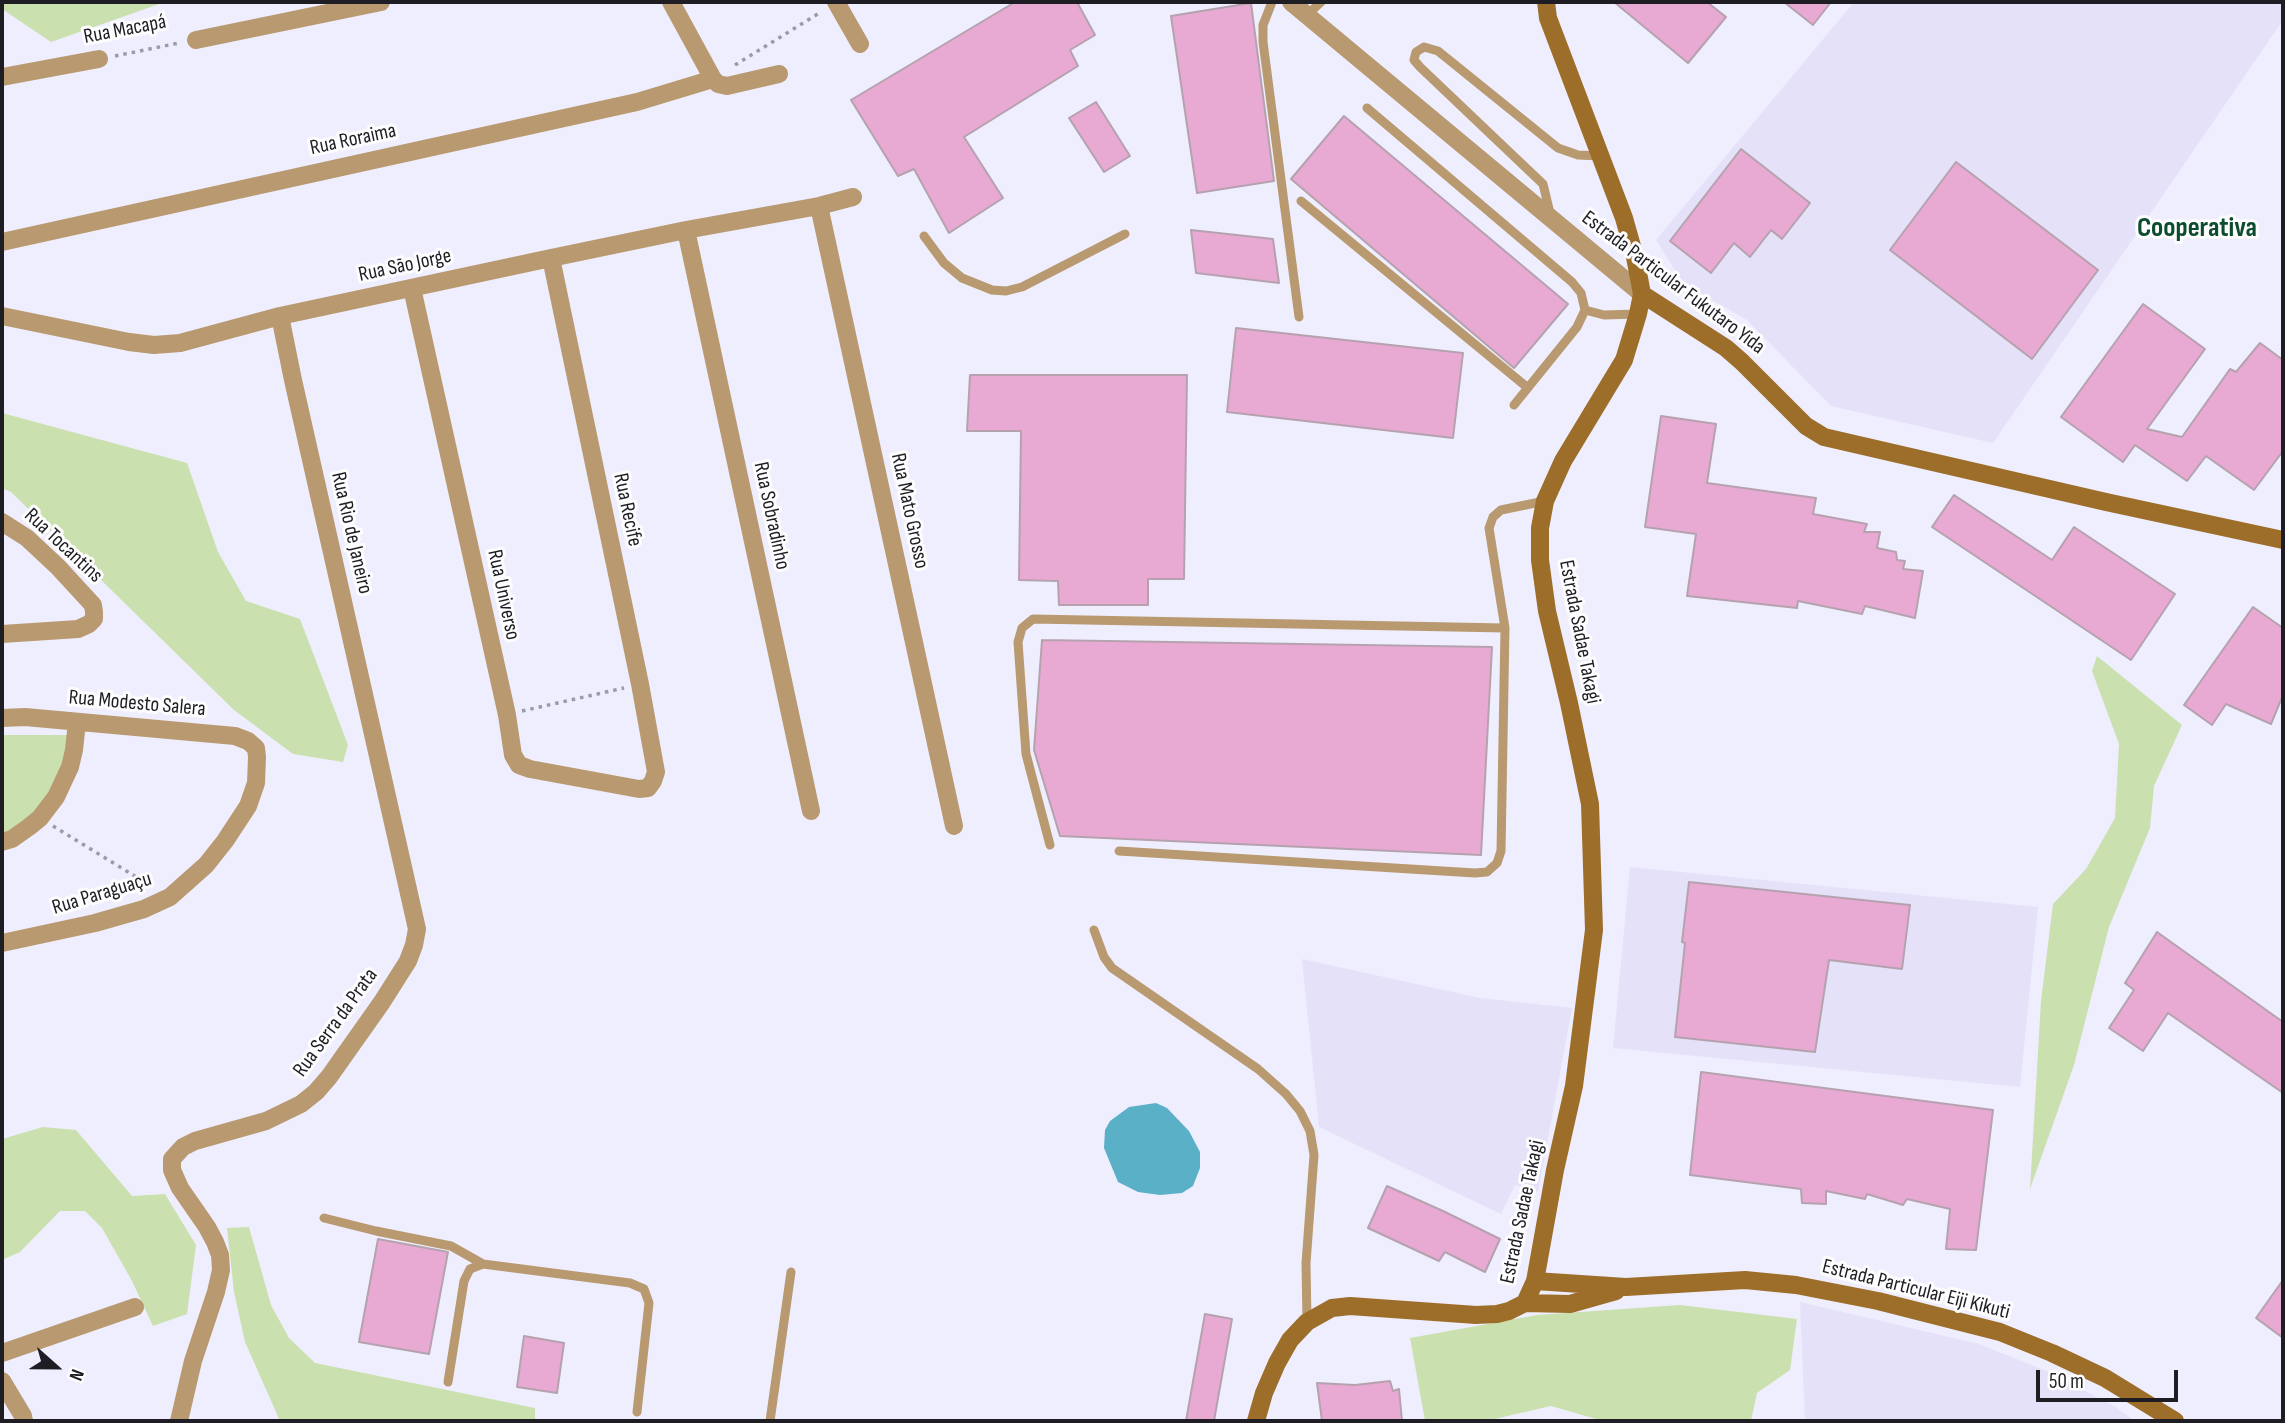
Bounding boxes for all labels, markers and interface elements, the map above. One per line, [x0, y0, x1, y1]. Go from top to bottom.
street label: Rua Macapá [82, 10, 168, 50]
street label: Rua Roraima [308, 119, 398, 161]
street label: Estrada Particular Fukutaro Yida [1576, 206, 1770, 360]
district label: Cooperativa [2137, 212, 2257, 246]
street label: Rua São Jorge [356, 244, 454, 288]
street label: Rua Mato Grosso [884, 451, 934, 571]
street label: Rua Sobradinho [747, 460, 795, 572]
street label: Rua Rio de Janeiro [325, 470, 377, 596]
street label: Rua Recife [607, 471, 647, 549]
street label: Rua Tocantins [19, 503, 107, 589]
street label: Rua Universo [481, 548, 525, 642]
street label: Estrada Sadae Takagi [1553, 558, 1605, 706]
street label: Rua Modesto Salera [68, 685, 206, 723]
street label: Rua Paraguaçu [49, 867, 155, 921]
street label: Rua Serra da Prata [288, 964, 384, 1082]
street label: Estrada Sadae Takagi [1496, 1138, 1550, 1286]
street label: Estrada Particular Eiji Kikuti [1820, 1254, 2012, 1326]
north arrow [21, 1332, 91, 1402]
scale bar [2040, 1356, 2182, 1400]
text: N [64, 1366, 89, 1384]
text: 50 m [2049, 1369, 2084, 1394]

